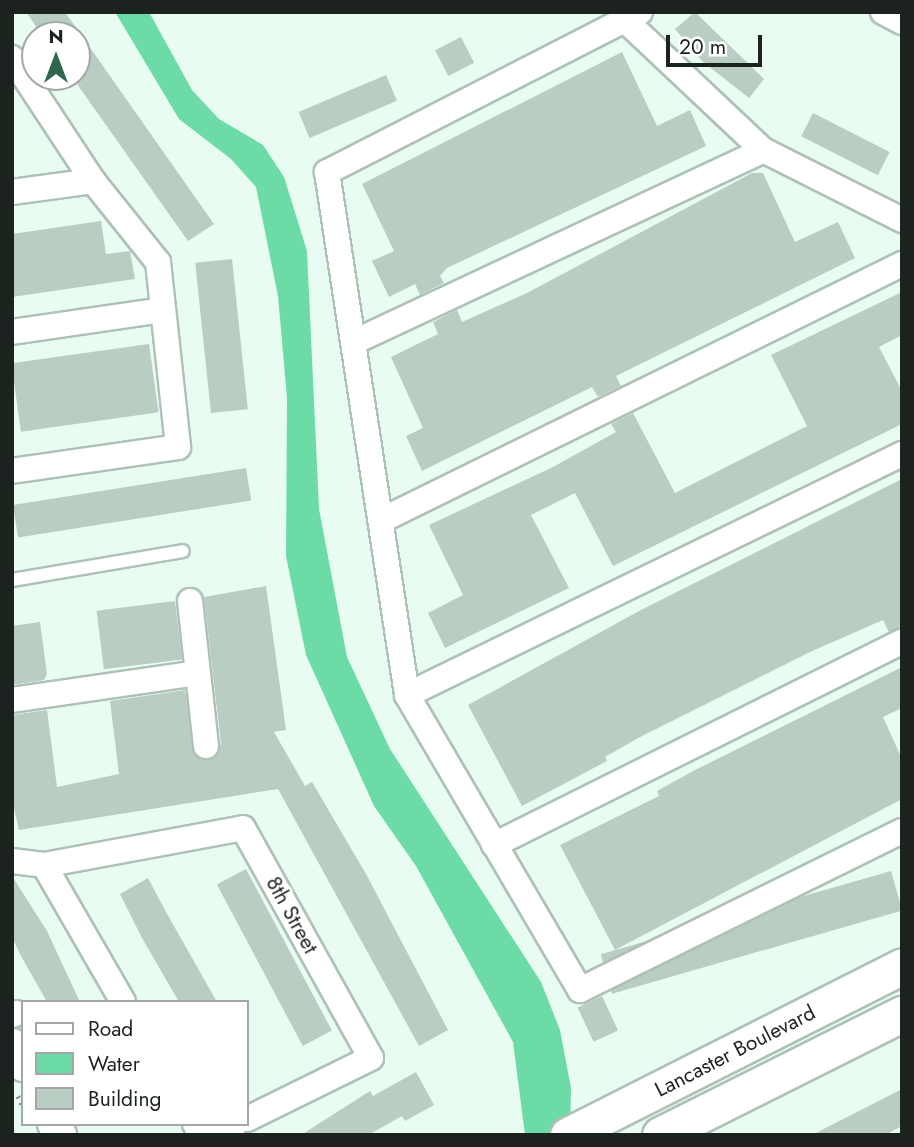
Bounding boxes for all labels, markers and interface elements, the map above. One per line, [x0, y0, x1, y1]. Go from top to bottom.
north arrow [21, 21, 91, 91]
scale bar [669, 21, 765, 65]
text: N [48, 23, 64, 50]
text: 20 m [679, 32, 726, 62]
street label: 8th Street [261, 872, 323, 958]
legend [21, 1000, 248, 1126]
street label: Lancaster Boulevard [651, 1000, 819, 1102]
text: Road [88, 1014, 133, 1044]
text: Water [88, 1049, 140, 1079]
text: Building [88, 1084, 161, 1114]

